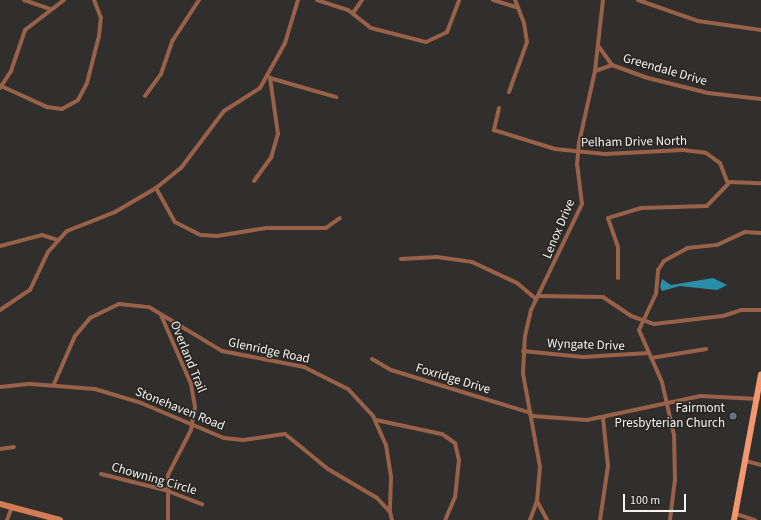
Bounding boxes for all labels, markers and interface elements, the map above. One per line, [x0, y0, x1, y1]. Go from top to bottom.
street label: Greendale Drive [621, 51, 709, 89]
street label: Pelham Drive North [581, 133, 687, 151]
street label: Lenox Drive [539, 197, 579, 261]
street label: Overland Trail [167, 319, 209, 395]
street label: Glenridge Road [227, 335, 311, 367]
street label: Wyngate Drive [547, 336, 625, 354]
street label: Foxridge Drive [414, 360, 492, 398]
street label: Stonehaven Road [133, 384, 227, 434]
place label: Fairmont Presbyterian Church [615, 401, 725, 432]
marker: Fairmont Presbyterian Church [728, 411, 738, 421]
street label: Chowning Circle [110, 459, 198, 499]
scale bar [625, 486, 688, 512]
text: 100 m [630, 492, 660, 509]

